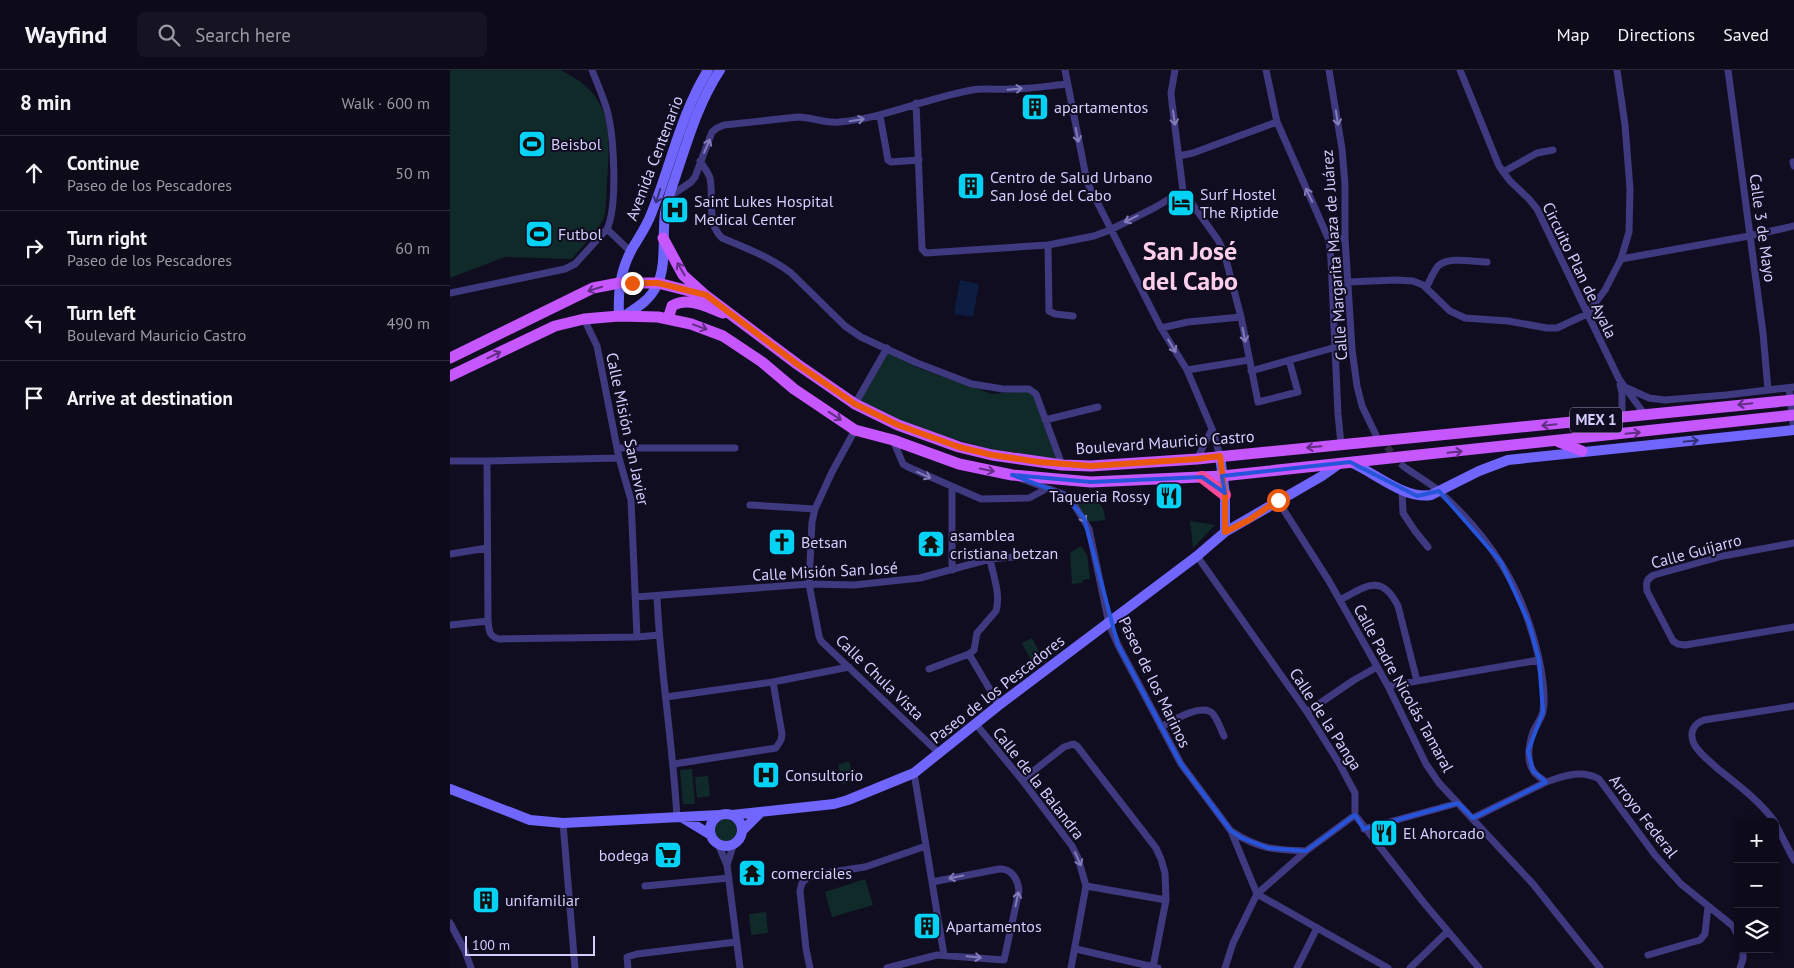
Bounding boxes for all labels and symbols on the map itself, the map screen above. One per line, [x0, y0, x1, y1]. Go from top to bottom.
one-way arrow [1007, 84, 1023, 94]
building icon: apartamentos [1020, 92, 1050, 122]
street label: Avenida Centenario [621, 93, 687, 223]
place label: apartamentos [1054, 97, 1149, 117]
one-way arrow [1169, 110, 1179, 126]
one-way arrow [1332, 110, 1342, 126]
one-way arrow [848, 114, 864, 124]
one-way arrow [1072, 127, 1082, 143]
sports icon: Beisbol [517, 129, 547, 159]
place label: Beisbol [551, 134, 602, 154]
one-way arrow [703, 138, 712, 153]
street label: Calle Margarita Maza de Juárez [1317, 149, 1351, 361]
place label: Centro de Salud Urbano San José del Cabo [990, 167, 1153, 205]
building icon: Centro de Salud Urbano San José del Cabo [956, 171, 986, 201]
street label: Calle 3 de Mayo [1746, 173, 1780, 283]
place label: Surf Hostel The Riptide [1200, 184, 1279, 222]
one-way arrow [653, 188, 662, 204]
hotel icon: Surf Hostel The Riptide [1166, 188, 1196, 218]
one-way arrow [1304, 188, 1313, 203]
place label: Saint Lukes Hospital Medical Center [694, 191, 834, 229]
hospital icon: Saint Lukes Hospital Medical Center [660, 195, 690, 225]
street label: Circuito Plan de Ayala [1538, 199, 1622, 341]
one-way arrow [1124, 215, 1139, 224]
sports icon: Futbol [524, 219, 554, 249]
place label: Futbol [558, 224, 603, 244]
district label: San José del Cabo [1142, 234, 1238, 297]
one-way arrow [675, 263, 685, 277]
route end [621, 272, 644, 295]
one-way arrow [587, 284, 603, 294]
one-way arrow [692, 323, 707, 332]
one-way arrow [1240, 327, 1249, 343]
one-way arrow [1167, 338, 1177, 352]
one-way arrow [486, 350, 501, 359]
street label: Calle Misión San Javier [602, 351, 654, 508]
one-way arrow [1738, 400, 1754, 409]
road number: MEX 1 [1570, 408, 1622, 432]
one-way arrow [828, 411, 842, 421]
one-way arrow [1541, 420, 1557, 429]
street label: Boulevard Mauricio Castro [1075, 426, 1255, 458]
one-way arrow [1625, 428, 1641, 438]
one-way arrow [1683, 436, 1699, 446]
one-way arrow [1307, 442, 1323, 452]
one-way arrow [1446, 447, 1462, 457]
one-way arrow [978, 466, 994, 475]
one-way arrow [916, 470, 931, 480]
restaurant icon: Taqueria Rossy [1154, 481, 1184, 511]
place label: Taqueria Rossy [1049, 486, 1151, 506]
route start [1267, 489, 1290, 512]
one-way arrow [1077, 509, 1087, 524]
place label: asamblea cristiana betzan [950, 525, 1058, 563]
church icon: Betsan [767, 527, 797, 557]
temple icon: asamblea cristiana betzan [916, 529, 946, 559]
street label: Calle Guijarro [1649, 529, 1743, 573]
place label: Betsan [801, 532, 847, 552]
street label: Calle Misión San José [752, 557, 898, 585]
street label: Calle Padre Nicolás Tamaral [1349, 600, 1459, 776]
street label: Paseo de los Marinos [1115, 613, 1196, 751]
street label: Calle Chula Vista [832, 630, 928, 724]
street label: Paseo de los Pescadores [926, 630, 1068, 748]
street label: Calle de la Panga [1285, 664, 1367, 774]
street label: Calle de la Balandra [989, 723, 1089, 843]
hospital icon: Consultorio [751, 760, 781, 790]
place label: Consultorio [785, 765, 863, 785]
street label: Arroyo Federal [1605, 770, 1683, 862]
restaurant icon: El Ahorcado [1369, 818, 1399, 848]
place label: El Ahorcado [1403, 823, 1484, 843]
supermarket icon: bodega [653, 840, 683, 870]
place label: bodega [599, 845, 649, 865]
one-way arrow [1074, 851, 1084, 866]
temple icon: comerciales [737, 858, 767, 888]
place label: comerciales [771, 863, 852, 883]
one-way arrow [948, 873, 964, 883]
building icon: unifamiliar [471, 885, 501, 915]
place label: unifamiliar [505, 890, 580, 910]
one-way arrow [1013, 892, 1022, 908]
building icon: Apartamentos [912, 911, 942, 941]
place label: Apartamentos [946, 916, 1042, 936]
scale bar [465, 933, 595, 956]
one-way arrow [966, 953, 982, 962]

